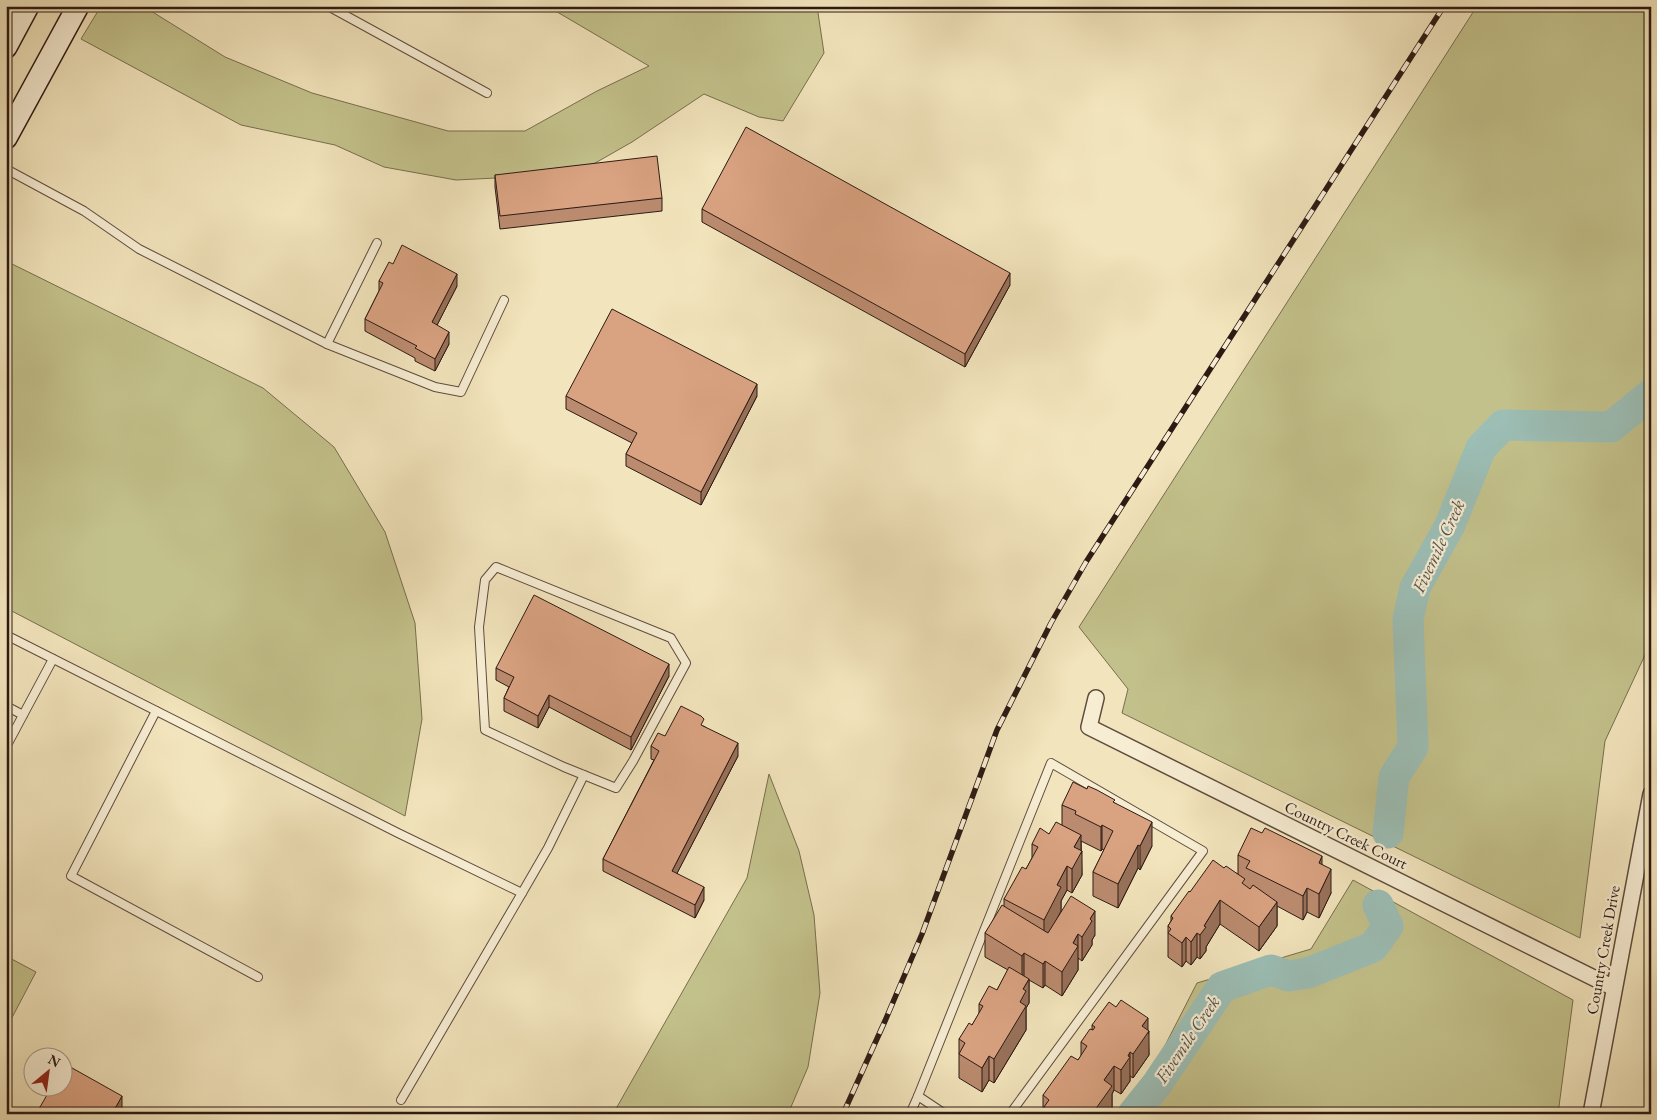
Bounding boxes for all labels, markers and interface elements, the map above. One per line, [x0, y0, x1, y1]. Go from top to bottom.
water label: Fivemile Creek [1406, 496, 1470, 597]
street label: Country Creek Court [1281, 796, 1411, 874]
street label: Country Creek Drive [1581, 884, 1625, 1016]
water label: Fivemile Creek [1149, 991, 1225, 1088]
north arrow [22, 1048, 72, 1098]
text: N [45, 1050, 64, 1072]

